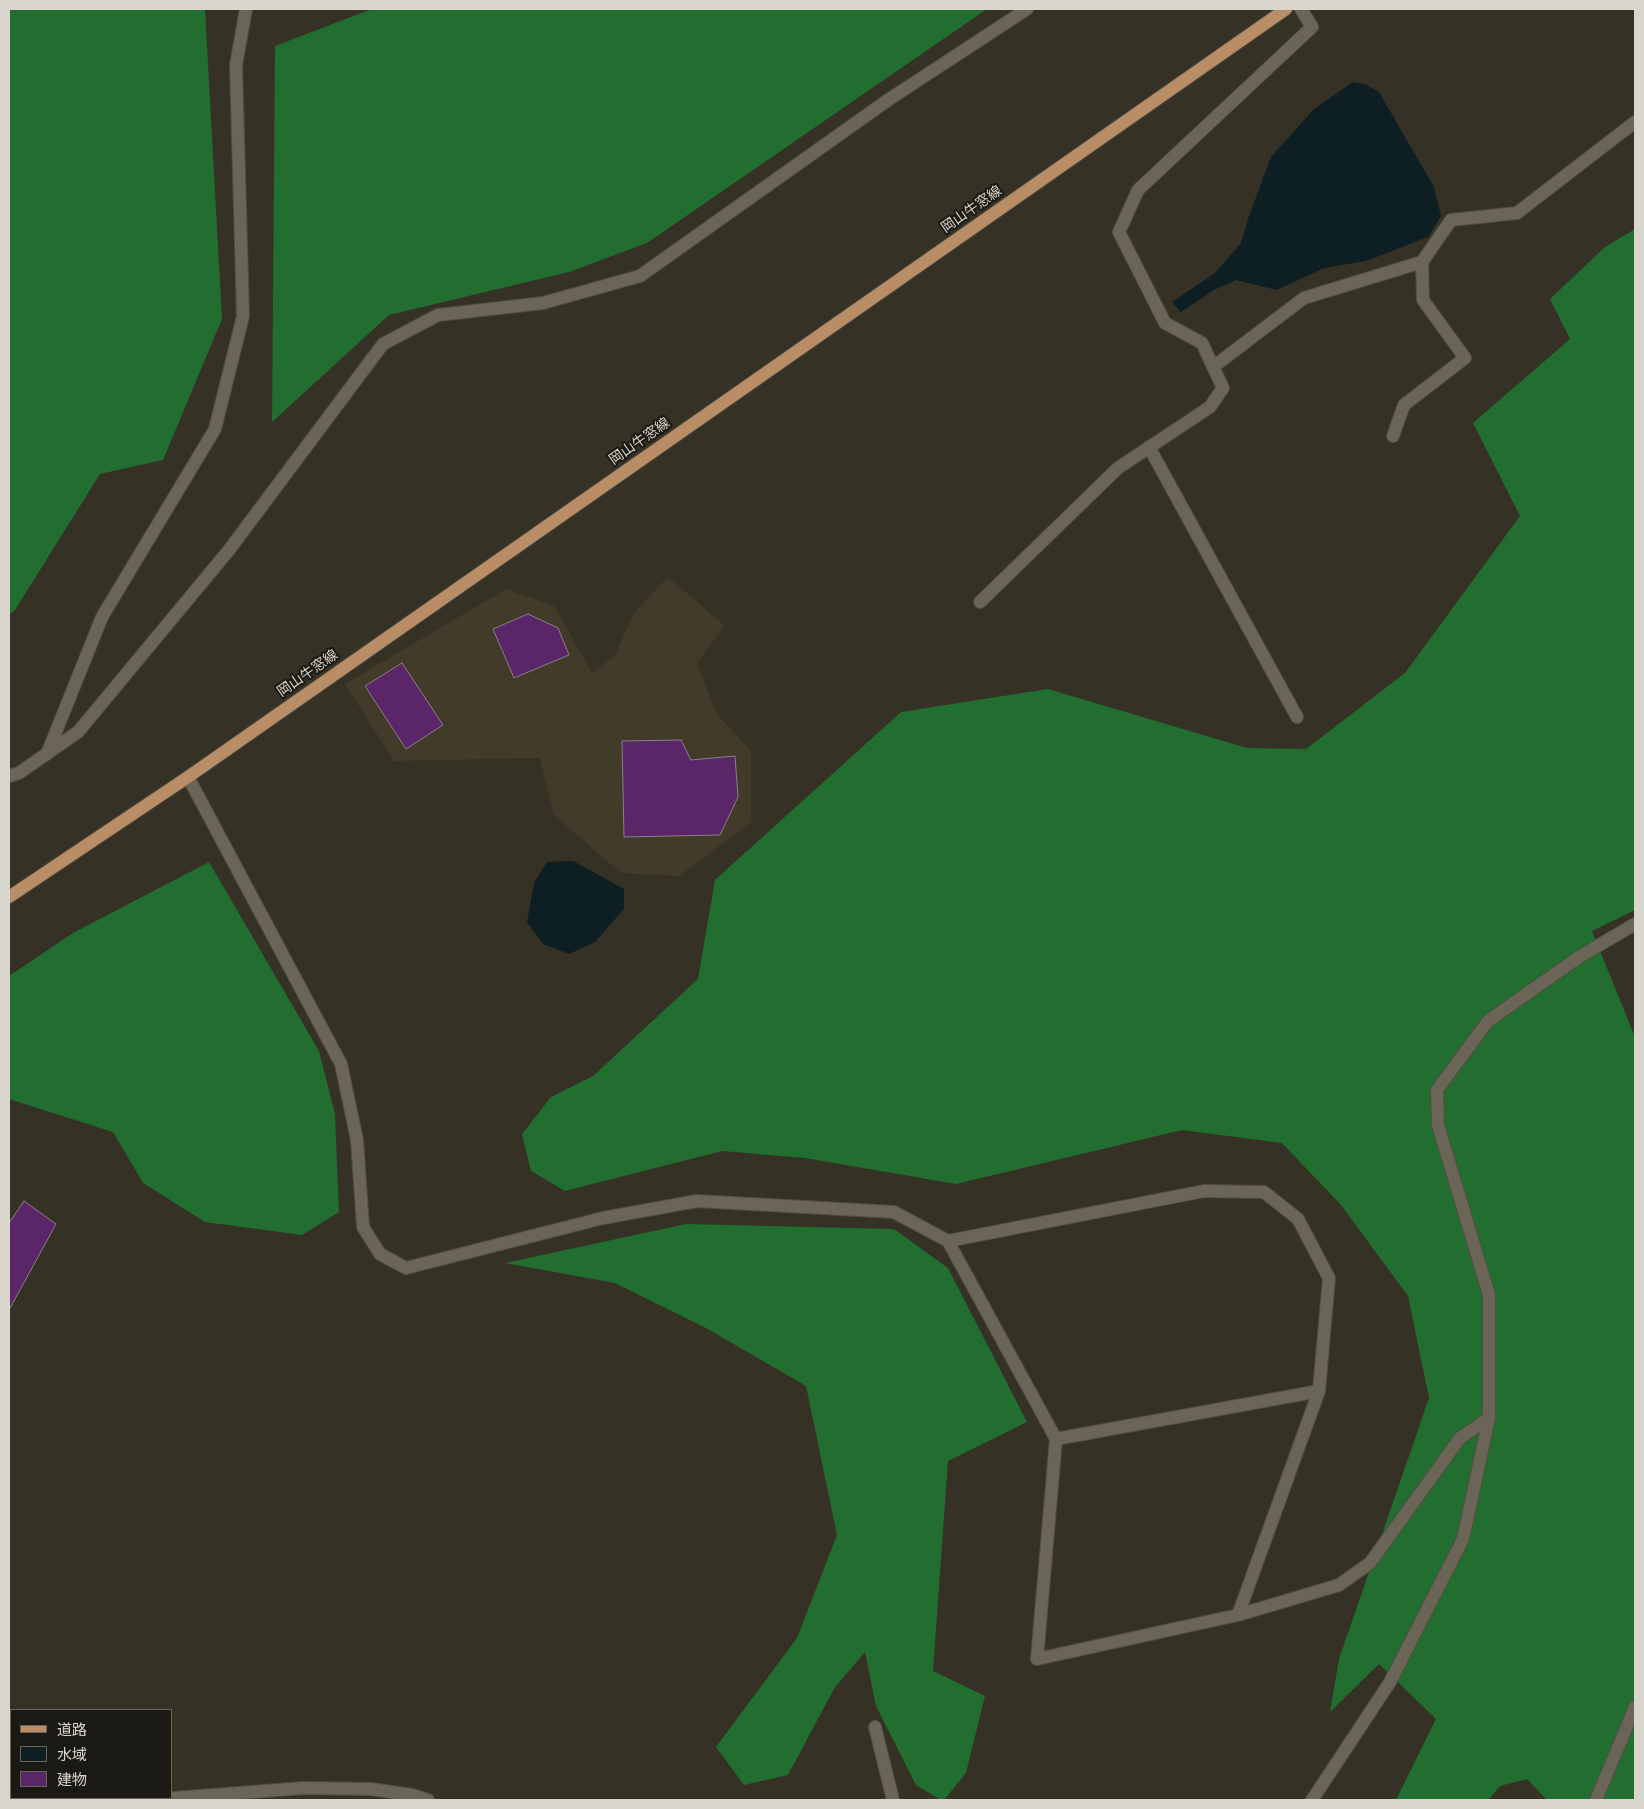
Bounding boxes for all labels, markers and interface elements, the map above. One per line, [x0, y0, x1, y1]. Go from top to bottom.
street label: 岡山牛窓線 [939, 183, 1005, 237]
street label: 岡山牛窓線 [607, 415, 673, 469]
street label: 岡山牛窓線 [275, 647, 341, 701]
legend [10, 1709, 172, 1799]
text: 道路 [57, 1721, 87, 1739]
text: 水域 [57, 1746, 87, 1764]
text: 建物 [57, 1771, 87, 1789]

